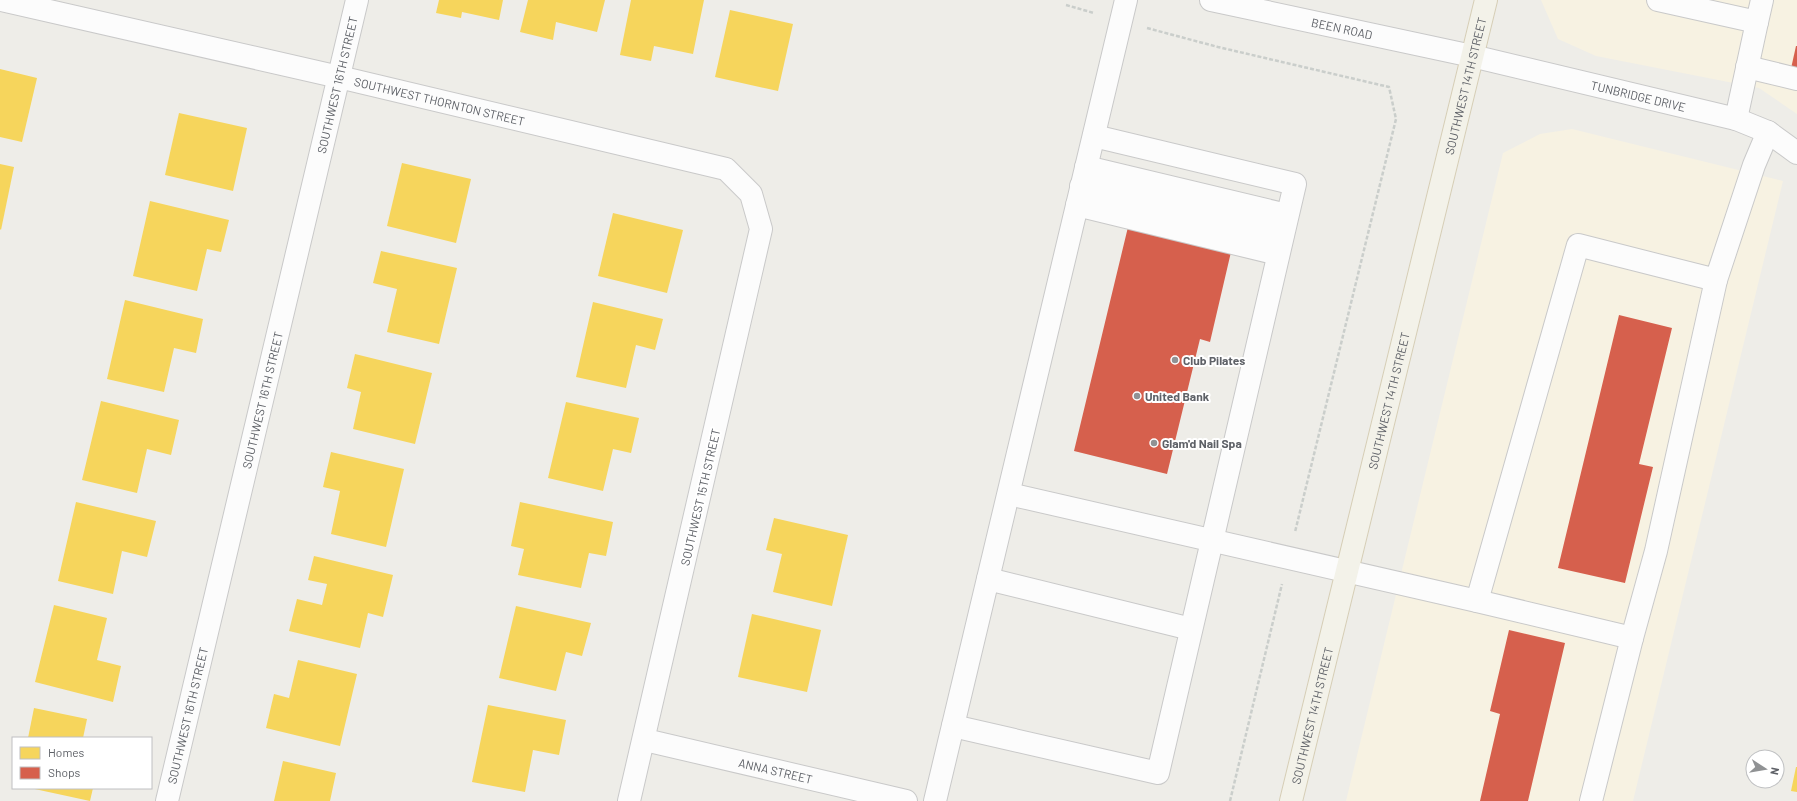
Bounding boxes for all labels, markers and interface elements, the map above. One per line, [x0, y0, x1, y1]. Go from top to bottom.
street label: SOUTHWEST 16TH STREET [314, 15, 360, 155]
street label: BEEN ROAD [1310, 15, 1374, 41]
street label: SOUTHWEST 14TH STREET [1442, 16, 1489, 156]
street label: SOUTHWEST THORNTON STREET [353, 74, 526, 128]
street label: TUNBRIDGE DRIVE [1590, 78, 1687, 114]
street label: SOUTHWEST 16TH STREET [239, 330, 285, 470]
street label: SOUTHWEST 14TH STREET [1365, 330, 1412, 471]
place label: Club Pilates [1183, 353, 1245, 367]
marker: Club Pilates [1170, 355, 1180, 365]
place label: United Bank [1145, 389, 1210, 403]
marker: United Bank [1132, 391, 1142, 401]
street label: SOUTHWEST 15TH STREET [677, 427, 723, 567]
place label: Glam'd Nail Spa [1162, 436, 1242, 450]
marker: Glam'd Nail Spa [1149, 438, 1159, 448]
street label: SOUTHWEST 16TH STREET [164, 645, 210, 785]
street label: SOUTHWEST 14TH STREET [1288, 645, 1335, 786]
legend [12, 737, 152, 789]
text: Homes [48, 745, 85, 759]
north arrow [1745, 749, 1785, 789]
street label: ANNA STREET [737, 755, 814, 786]
text: Shops [48, 765, 81, 779]
text: N [1768, 766, 1782, 776]

